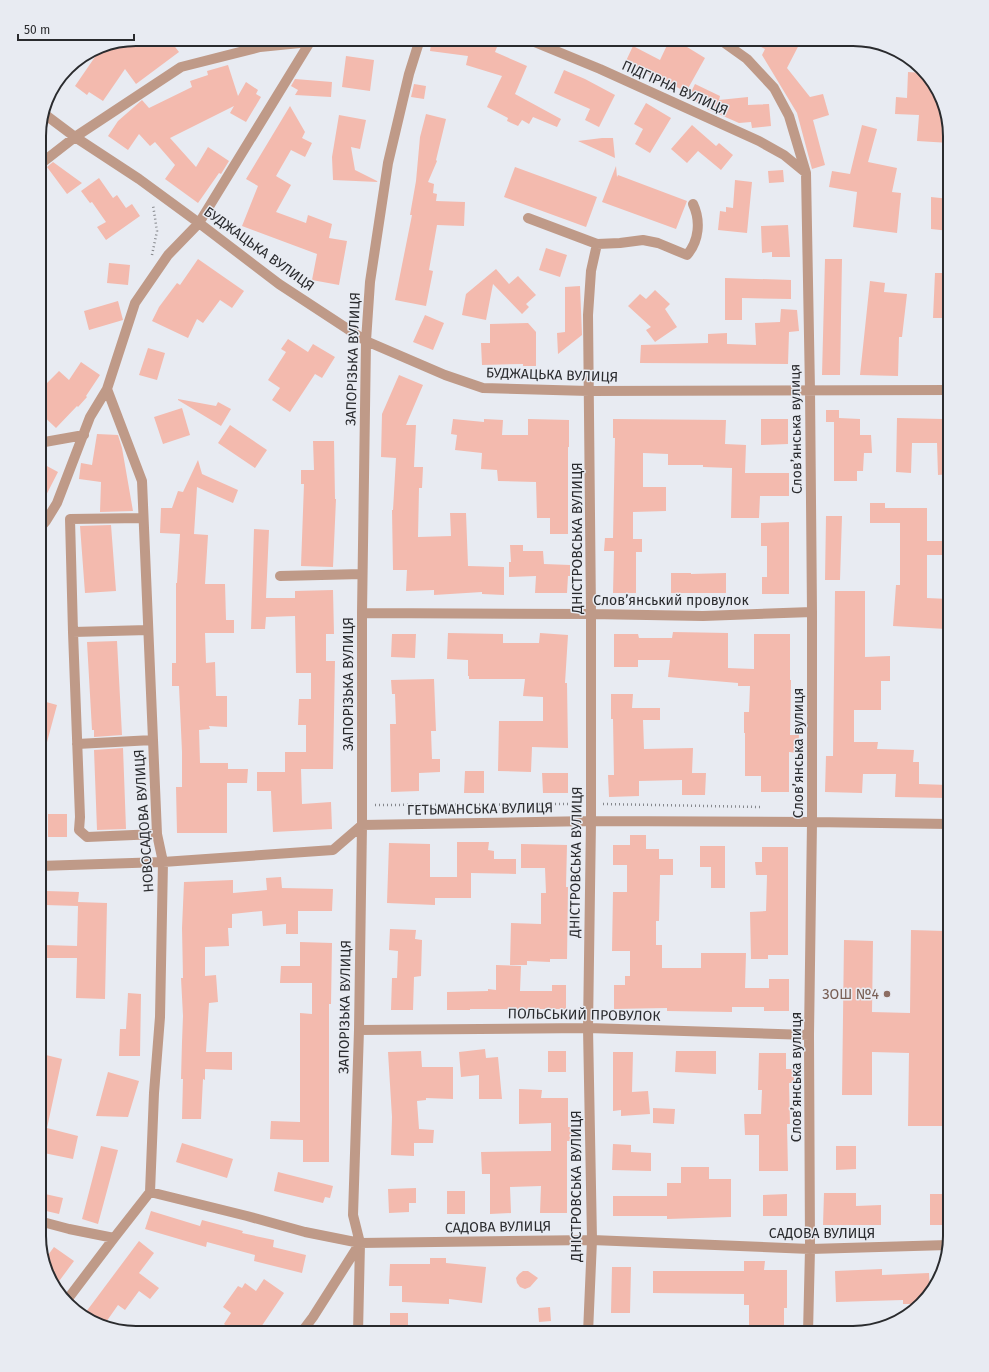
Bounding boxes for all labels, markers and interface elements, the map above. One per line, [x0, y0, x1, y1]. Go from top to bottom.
scale bar [18, 16, 134, 42]
text: 50 m [24, 23, 50, 37]
street label: ПІДГІРНА ВУЛИЦЯ [619, 57, 731, 119]
street label: БУДЖАЦЬКА ВУЛИЦЯ [200, 203, 318, 295]
street label: ЗАПОРІЗЬКА ВУЛИЦЯ [342, 292, 364, 426]
street label: БУДЖАЦЬКА ВУЛИЦЯ [486, 364, 618, 386]
street label: Словʼянська вулиця [786, 364, 806, 494]
street label: ДНІСТРОВСЬКА ВУЛИЦЯ [569, 462, 586, 615]
street label: Словʼянський провулок [593, 592, 750, 609]
street label: ЗАПОРІЗЬКА ВУЛИЦЯ [340, 617, 357, 751]
street label: Словʼянська вулиця [790, 688, 807, 818]
street label: НОВОСАДОВА ВУЛИЦЯ [131, 749, 157, 893]
street label: ДНІСТРОВСЬКА ВУЛИЦЯ [566, 786, 586, 939]
street label: ГЕТЬМАНСЬКА ВУЛИЦЯ [407, 799, 553, 819]
street label: ЗАПОРІЗЬКА ВУЛИЦЯ [335, 940, 355, 1074]
place label: ЗОШ №4 [822, 986, 880, 1003]
marker: ЗОШ №4 [882, 989, 892, 999]
street label: ПОЛЬСЬКИЙ ПРОВУЛОК [507, 1005, 661, 1025]
street label: Словʼянська вулиця [788, 1012, 805, 1142]
street label: ДНІСТРОВСЬКА ВУЛИЦЯ [568, 1110, 585, 1263]
street label: САДОВА ВУЛИЦЯ [445, 1218, 551, 1236]
street label: САДОВА ВУЛИЦЯ [769, 1225, 875, 1242]

